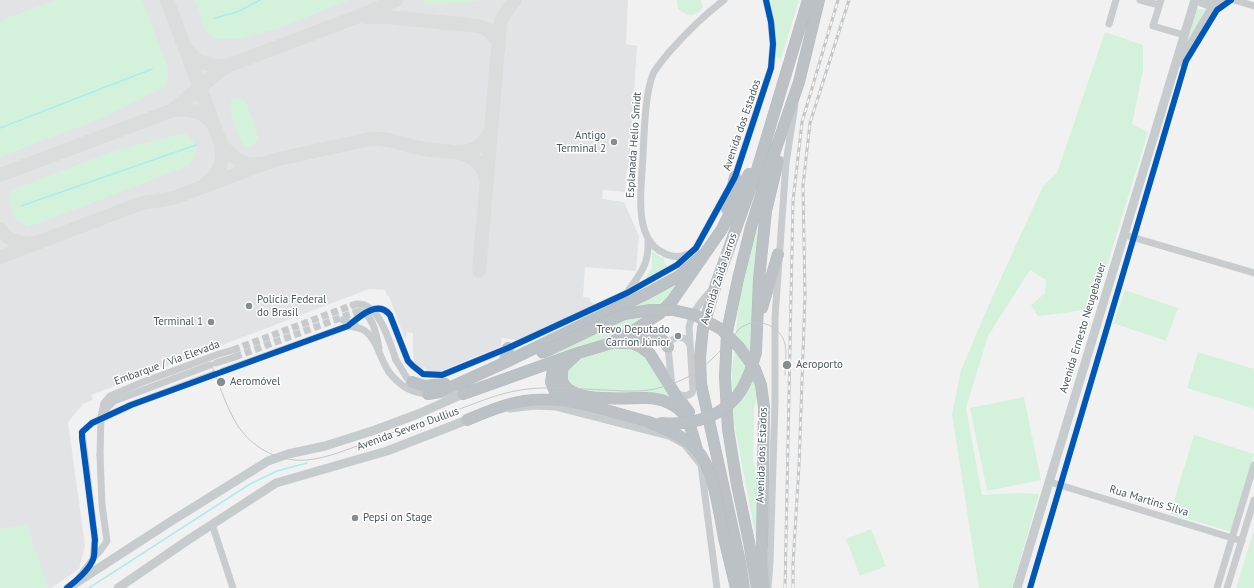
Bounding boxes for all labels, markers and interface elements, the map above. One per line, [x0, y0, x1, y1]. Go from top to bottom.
street label: Avenida dos Estados [720, 78, 764, 172]
street label: Esplanada Helio Smidt [624, 92, 644, 198]
place label: Antigo Terminal 2 [556, 129, 606, 155]
marker: Antigo Terminal 2 [609, 137, 619, 147]
street label: Avenida Zaida Jarros [698, 232, 740, 326]
street label: Avenida Ernesto Neugebauer [1057, 261, 1109, 395]
place label: Polícia Federal do Brasil [257, 293, 326, 319]
marker: Polícia Federal do Brasil [244, 301, 254, 311]
place label: Terminal 1 [153, 315, 203, 329]
marker: Terminal 1 [206, 317, 216, 327]
place label: Trevo Deputado Carrion Júnior [596, 323, 670, 349]
marker: Trevo Deputado Carrion Júnior [673, 331, 683, 341]
street label: Embarque / Via Elevada [112, 338, 222, 388]
place label: Aeroporto [796, 358, 843, 372]
marker: Aeroporto [781, 359, 793, 371]
place label: Aeromóvel [230, 375, 280, 389]
marker: Aeromóvel [215, 376, 227, 388]
street label: Avenida Severo Dullius [355, 404, 461, 454]
street label: Avenida dos Estados [754, 407, 770, 503]
street label: Rua Martins Silva [1108, 483, 1190, 519]
place label: Pepsi on Stage [363, 511, 432, 525]
marker: Pepsi on Stage [350, 513, 360, 523]

